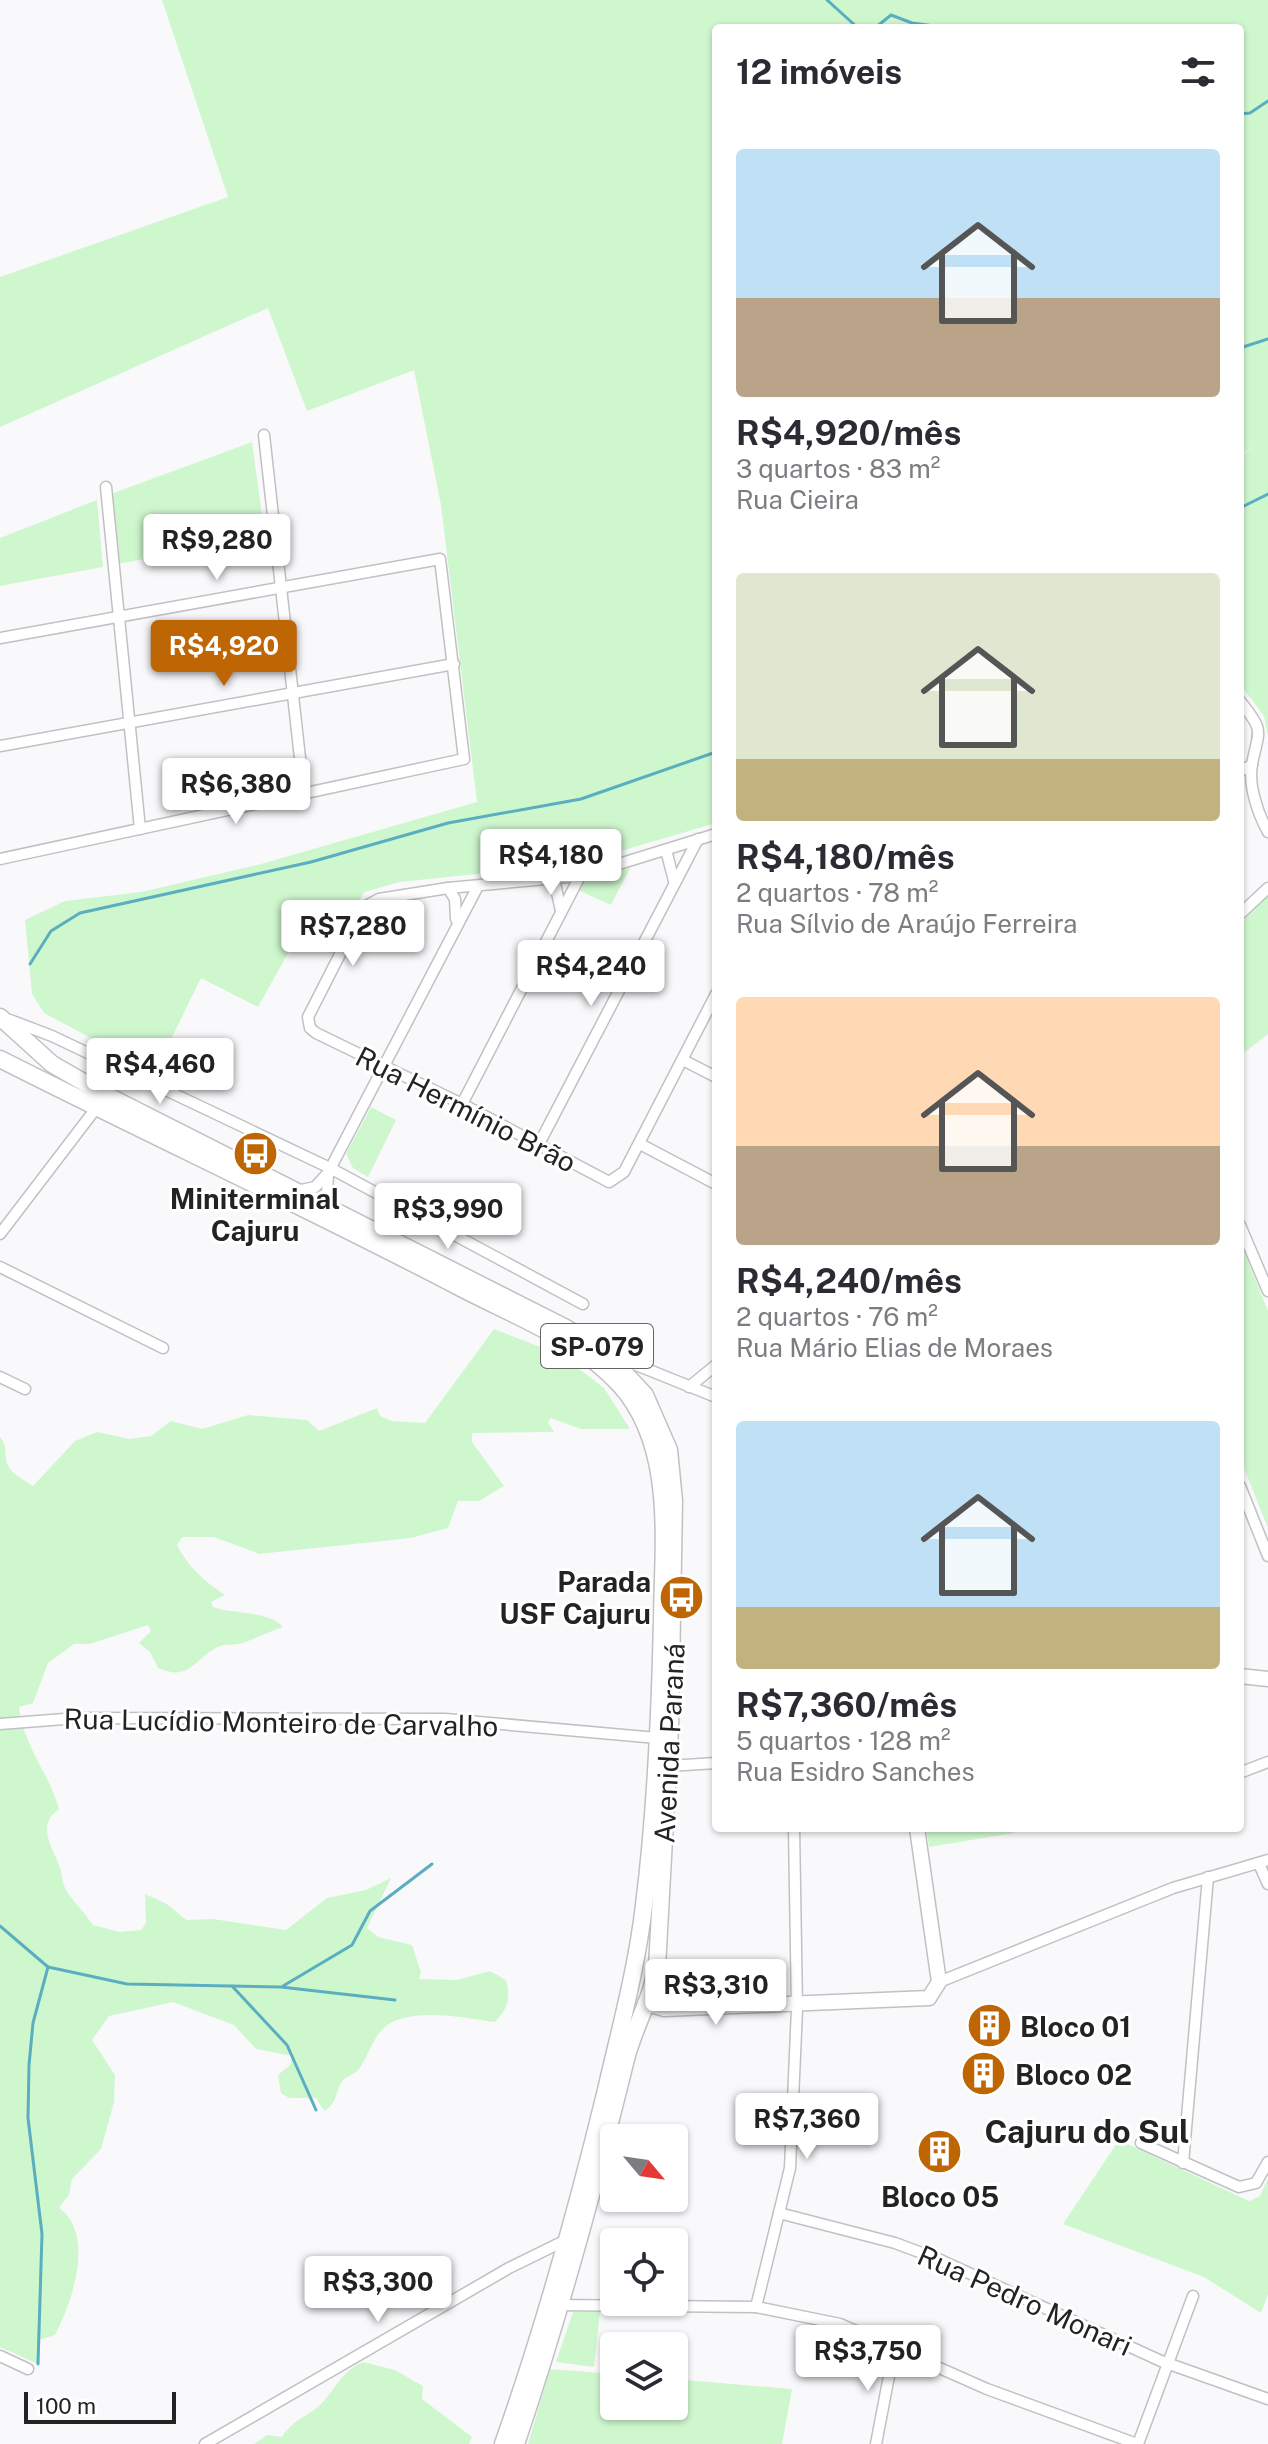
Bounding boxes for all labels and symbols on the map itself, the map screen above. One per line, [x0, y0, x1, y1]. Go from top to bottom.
pin: R$9,280 [143, 514, 291, 582]
pin: R$4,920 [150, 620, 298, 688]
pin: R$6,380 [162, 758, 310, 826]
pin: R$4,180 [477, 829, 625, 897]
pin: R$7,280 [279, 900, 427, 968]
pin: R$4,240 [517, 940, 665, 1008]
pin: R$4,460 [86, 1038, 234, 1106]
street label: Rua Hermínio Brão [350, 1039, 582, 1179]
bus stop icon: Miniterminal Cajuru [231, 1130, 279, 1178]
place label: Miniterminal Cajuru [170, 1182, 340, 1247]
pin: R$3,990 [374, 1183, 522, 1251]
road number: SP-079 [541, 1324, 653, 1368]
place label: Parada USF Cajuru [499, 1565, 651, 1630]
bus stop icon: Parada USF Cajuru [658, 1573, 706, 1621]
street label: Avenida Paraná [647, 1642, 691, 1844]
street label: Rua Lucídio Monteiro de Carvalho [63, 1702, 499, 1742]
pin: R$3,310 [642, 1959, 790, 2027]
building icon: Bloco 01 [965, 2002, 1013, 2050]
place label: Bloco 01 [1020, 2010, 1131, 2043]
building icon: Bloco 02 [960, 2050, 1008, 2098]
place label: Bloco 02 [1015, 2058, 1132, 2091]
pin: R$7,360 [733, 2093, 881, 2161]
district label: Cajuru do Sul [984, 2113, 1190, 2150]
north arrow [600, 2124, 688, 2212]
building icon: Bloco 05 [916, 2127, 964, 2175]
place label: Bloco 05 [881, 2180, 999, 2213]
street label: Rua Pedro Monari [913, 2238, 1137, 2362]
pin: R$3,300 [304, 2256, 452, 2324]
pin: R$3,750 [794, 2325, 942, 2393]
scale bar [24, 2388, 176, 2424]

